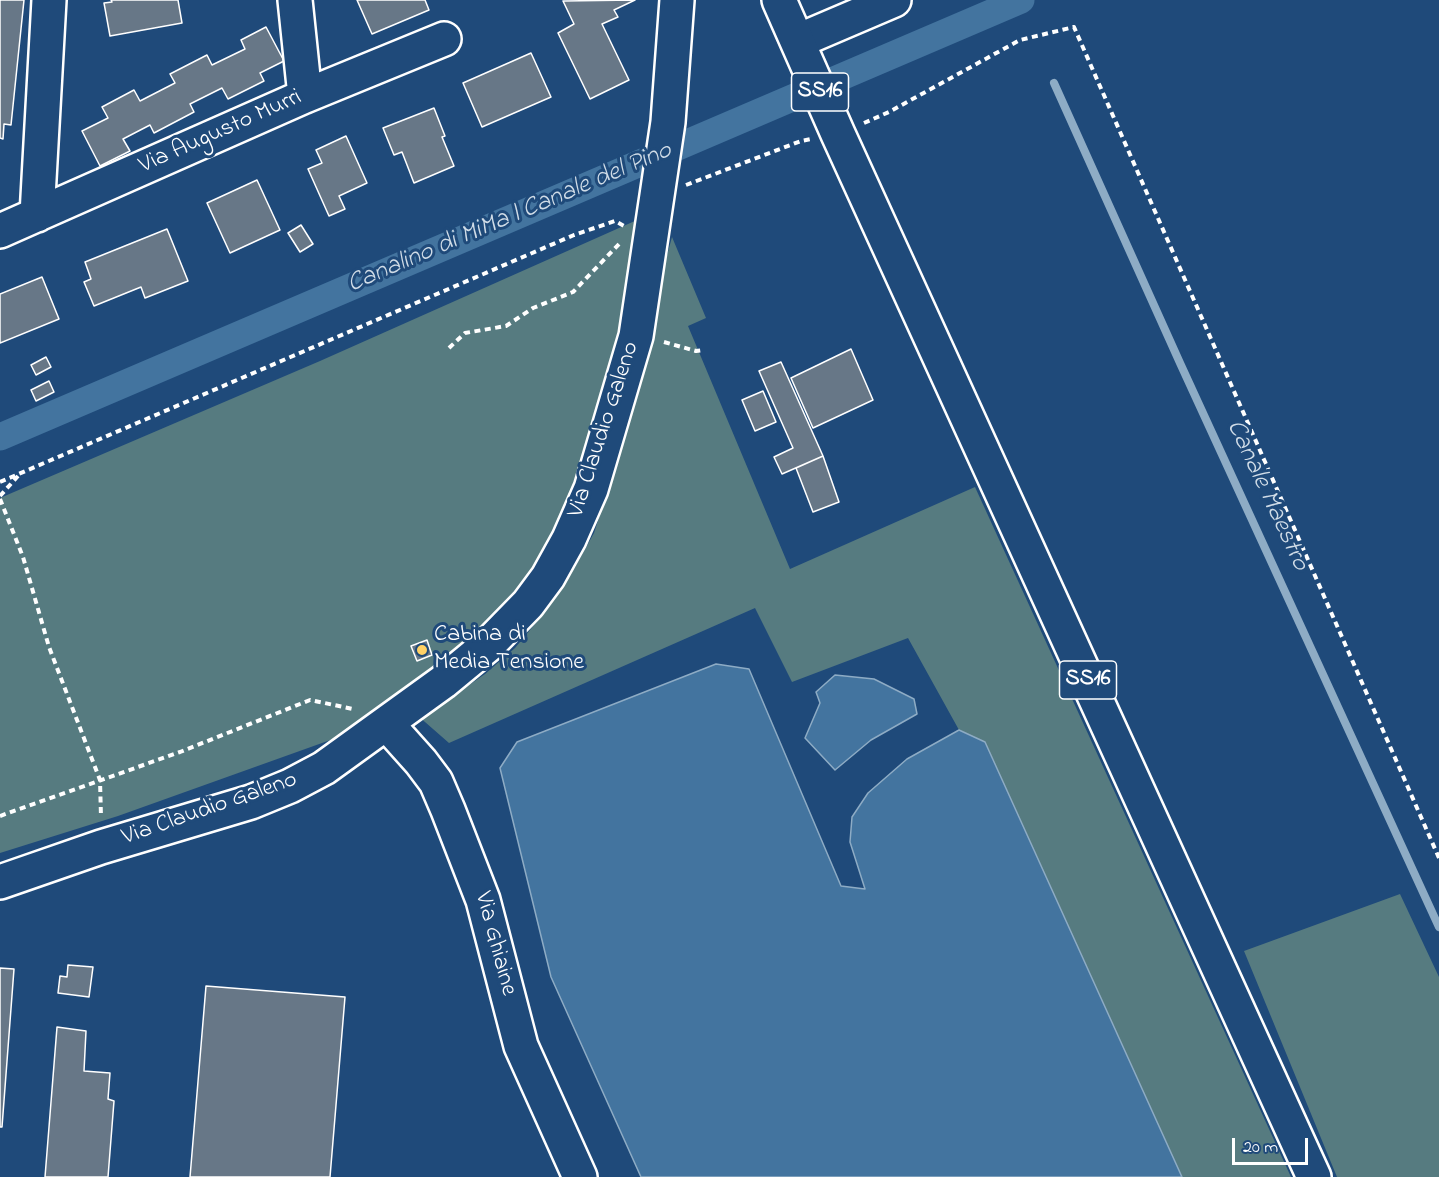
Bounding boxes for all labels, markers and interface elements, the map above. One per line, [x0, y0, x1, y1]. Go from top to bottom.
road number: SS16 [792, 73, 848, 111]
street label: Via Augusto Murri [135, 84, 307, 182]
water label: Canalino di MiMa | Canale del Pino [343, 136, 677, 302]
street label: Via Claudio Galeno [563, 339, 647, 521]
water label: Canale Maestro [1217, 416, 1315, 576]
place label: Cabina di Media Tensione [434, 622, 584, 678]
marker: Cabina di Media Tensione [415, 643, 429, 657]
road number: SS16 [1060, 661, 1116, 699]
street label: Via Claudio Galeno [119, 767, 301, 853]
street label: Via Ghiaine [466, 889, 522, 999]
scale bar [1235, 1126, 1312, 1164]
text: 20 m [1243, 1135, 1278, 1161]

